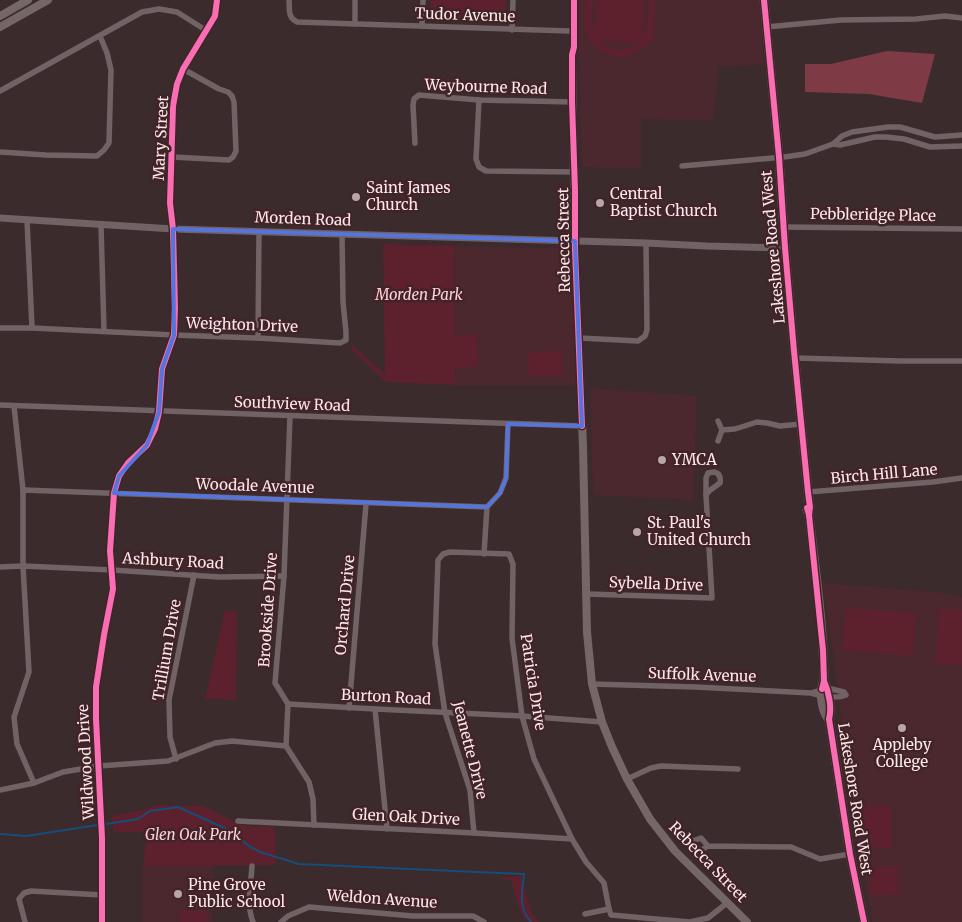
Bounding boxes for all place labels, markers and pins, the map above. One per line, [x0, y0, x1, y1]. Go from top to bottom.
place label: Saint James Church [366, 178, 451, 214]
place label: Central Baptist Church [610, 184, 717, 220]
marker: Saint James Church [350, 191, 362, 203]
marker: Central Baptist Church [594, 197, 606, 209]
place label: YMCA [671, 450, 717, 469]
marker: YMCA [656, 454, 668, 466]
place label: St. Paul's United Church [647, 513, 751, 549]
marker: St. Paul's United Church [631, 526, 643, 538]
marker: Appleby College [896, 722, 908, 734]
place label: Appleby College [872, 735, 932, 771]
place label: Pine Grove Public School [188, 875, 285, 911]
marker: Pine Grove Public School [172, 888, 184, 900]

